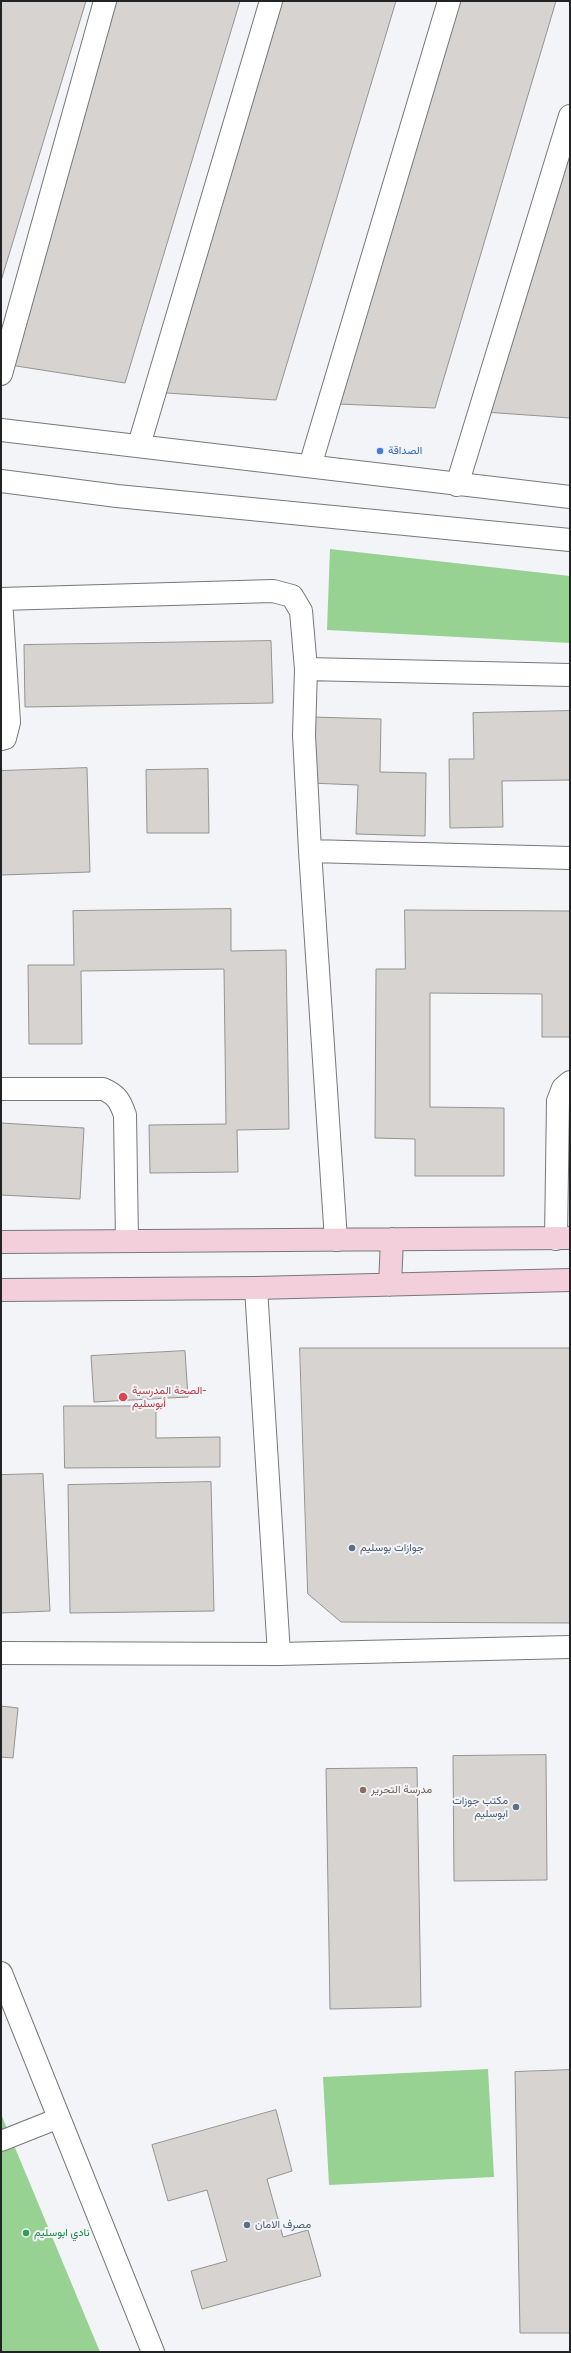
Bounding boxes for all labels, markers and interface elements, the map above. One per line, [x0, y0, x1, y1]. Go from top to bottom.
place label: الصداقة [388, 444, 422, 458]
marker: الصداقة [375, 446, 385, 456]
place label: الصحة المدرسية- أبوسليم [132, 1384, 206, 1410]
marker: الصحة المدرسية- أبوسليم [117, 1391, 129, 1403]
place label: جوازات بوسليم [360, 1541, 424, 1555]
marker: جوازات بوسليم [347, 1543, 357, 1553]
place label: مدرسة التحرير [371, 1783, 432, 1797]
marker: مدرسة التحرير [358, 1785, 368, 1795]
place label: مكتب جوزات ابوسليم [452, 1794, 508, 1820]
marker: مكتب جوزات ابوسليم [511, 1802, 521, 1812]
place label: مصرف الامان [255, 2218, 311, 2232]
marker: مصرف الامان [242, 2220, 252, 2230]
place label: نادي ابوسليم [34, 2226, 90, 2240]
marker: نادي ابوسليم [21, 2228, 31, 2238]

